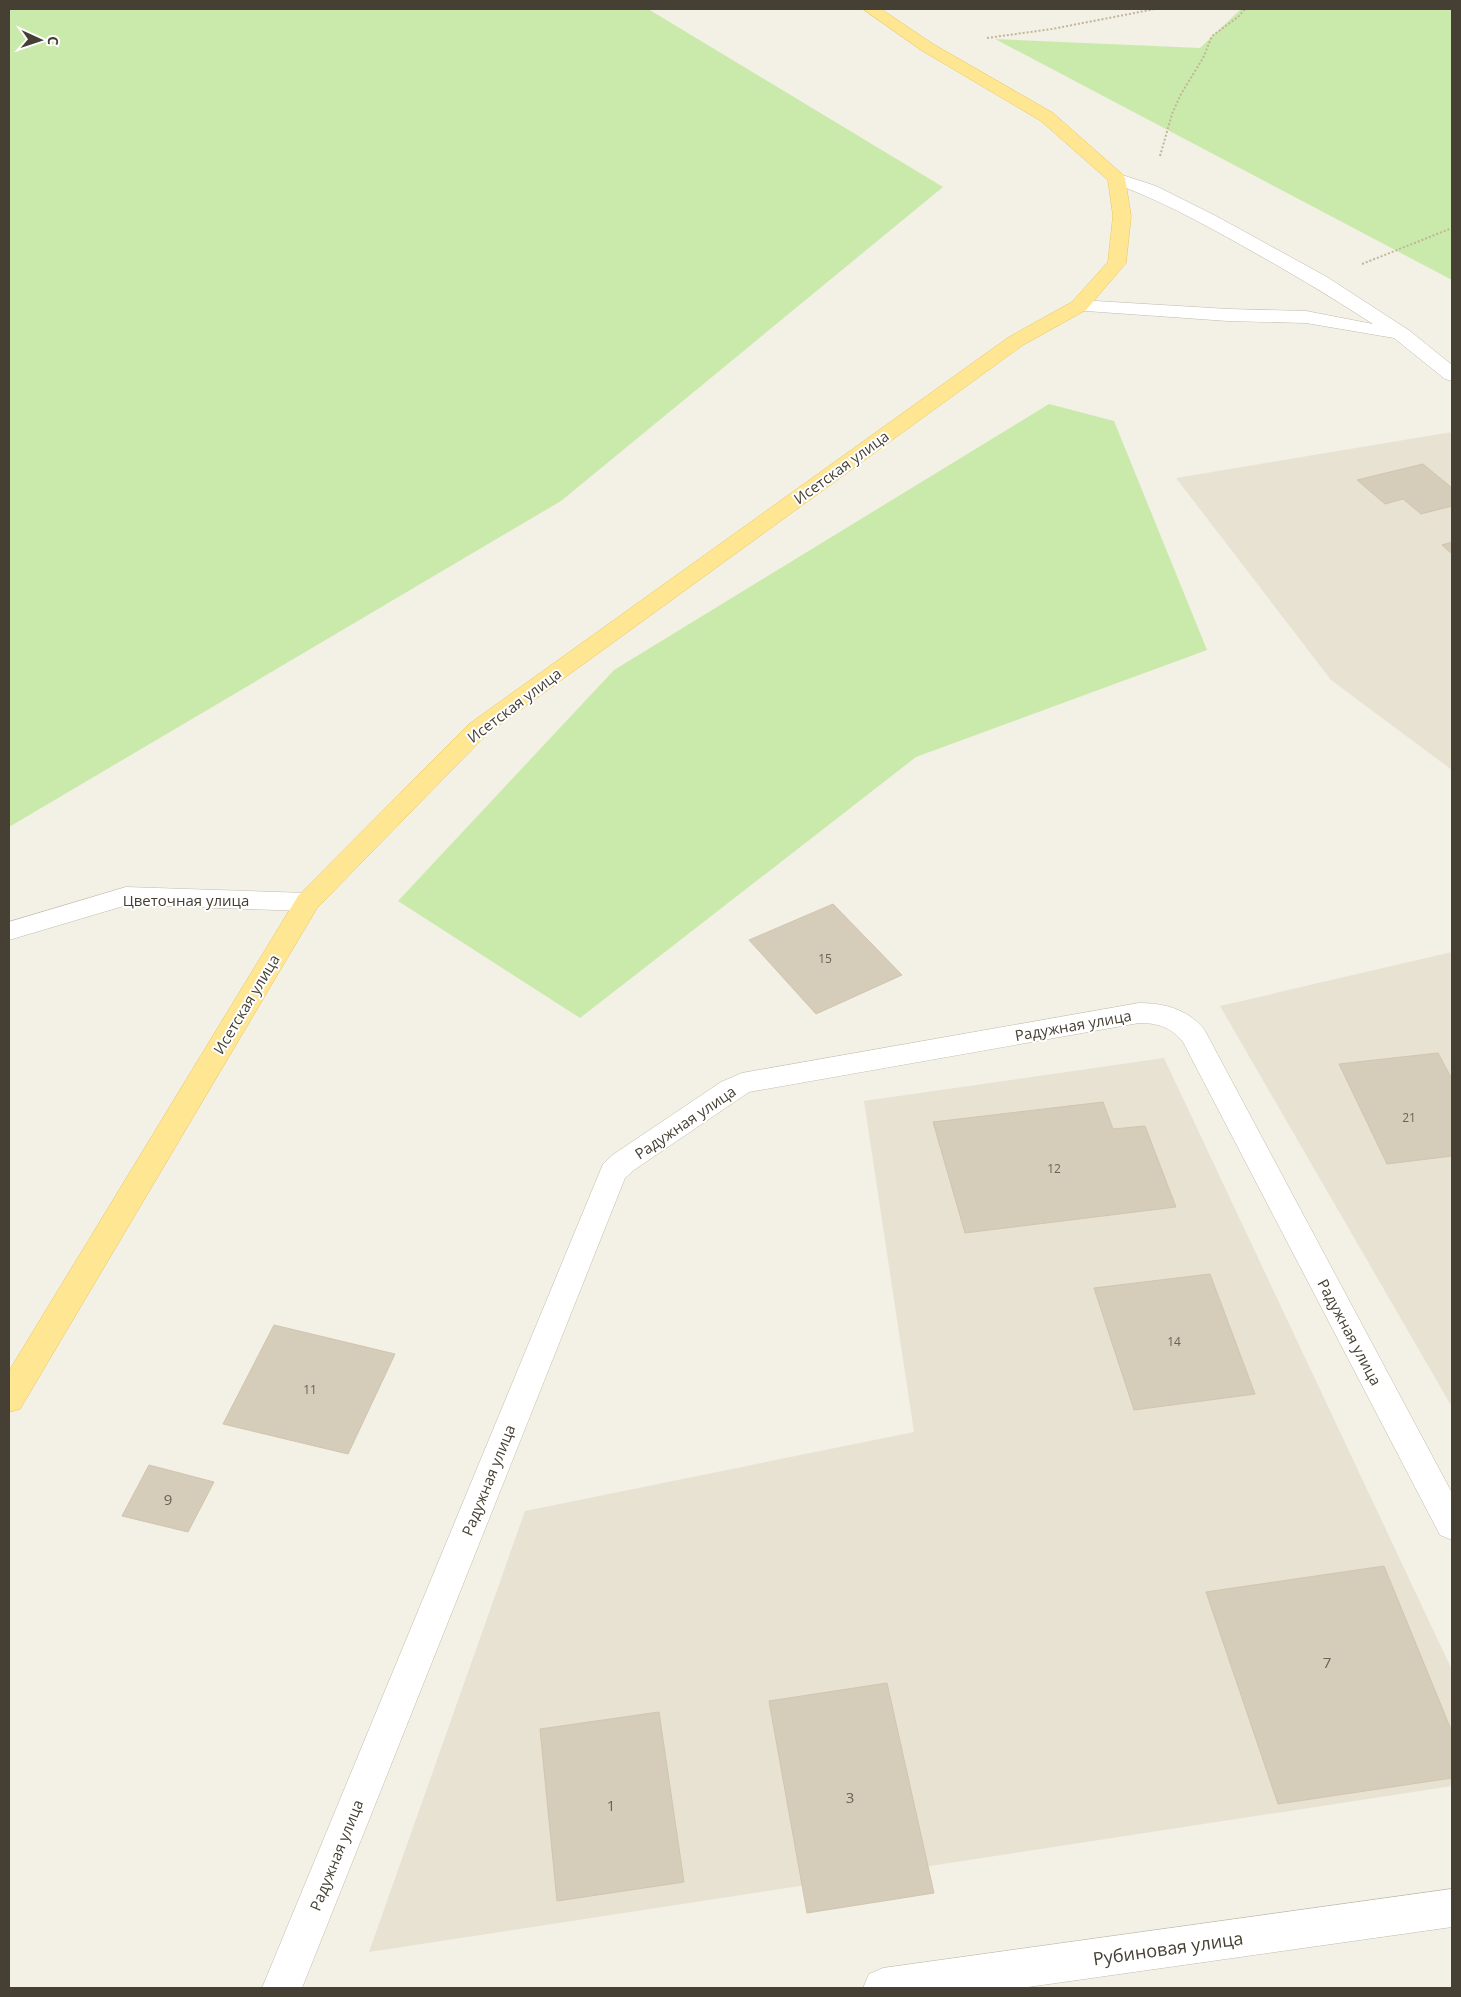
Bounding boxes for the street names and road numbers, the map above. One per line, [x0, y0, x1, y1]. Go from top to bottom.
street label: Исетская улица [789, 426, 893, 508]
street label: Исетская улица [463, 663, 565, 747]
street label: Цветочная улица [123, 890, 249, 910]
street label: Исетская улица [208, 950, 284, 1058]
street label: Радужная улица [1013, 1005, 1133, 1045]
street label: Радужная улица [631, 1081, 739, 1163]
street label: Радужная улица [1313, 1275, 1387, 1389]
street label: Радужная улица [457, 1422, 519, 1538]
street label: Радужная улица [305, 1797, 367, 1913]
street label: Рубиновая улица [1091, 1926, 1245, 1970]

